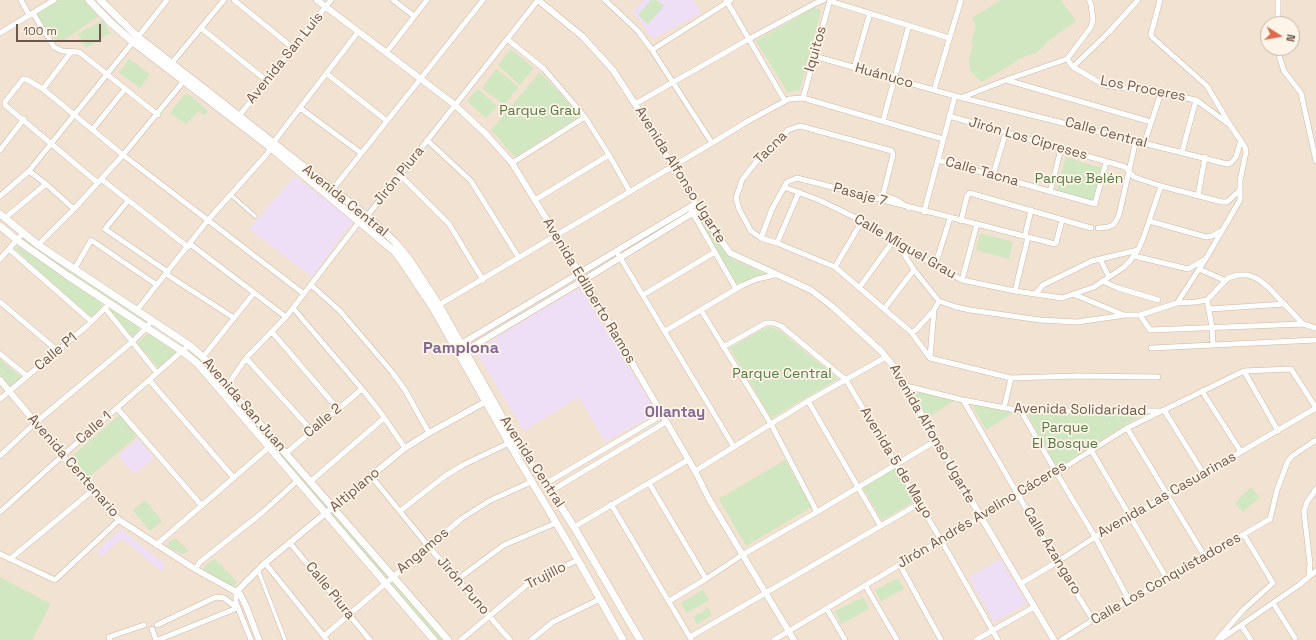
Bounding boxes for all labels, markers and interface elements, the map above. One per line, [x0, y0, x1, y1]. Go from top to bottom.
street label: Avenida San Luis [243, 9, 327, 107]
scale bar [18, 16, 103, 42]
north arrow [1260, 16, 1300, 56]
text: 100 m [23, 23, 57, 39]
street label: Iquitos [801, 24, 831, 74]
text: N [1283, 33, 1298, 43]
street label: Huánuco [853, 60, 915, 92]
street label: Los Proceres [1099, 72, 1187, 106]
park label: Parque Grau [499, 103, 581, 119]
street label: Avenida Alfonso Ugarte [631, 104, 729, 246]
street label: Jirón Los Cipreses [967, 114, 1089, 164]
street label: Calle Central [1063, 114, 1149, 152]
street label: Tacna [751, 128, 791, 168]
street label: Jirón Piura [370, 143, 428, 209]
street label: Calle Tacna [943, 153, 1021, 191]
street label: Avenida Central [299, 161, 391, 241]
park label: Parque Belén [1035, 171, 1123, 187]
street label: Pasaje 7 [831, 180, 889, 210]
street label: Calle Miguel Grau [851, 211, 959, 283]
street label: Avenida Edilberto Ramos [539, 215, 639, 367]
street label: Calle P1 [31, 329, 81, 375]
district label: Pamplona [423, 339, 499, 359]
street label: Avenida San Juan [199, 355, 289, 455]
street label: Avenida Alfonso Ugarte [885, 361, 979, 507]
park label: Parque Central [732, 366, 832, 382]
street label: Calle 2 [301, 400, 345, 442]
street label: Avenida Solidaridad [1014, 400, 1146, 420]
district label: Ollantay [645, 404, 705, 422]
street label: Avenida 5 de Mayo [856, 404, 936, 522]
street label: Calle 1 [73, 408, 115, 448]
street label: Avenida Centenario [24, 411, 122, 521]
street label: Avenida Central [496, 413, 568, 511]
park label: Parque El Bosque [1032, 420, 1098, 452]
street label: Avenida Las Casuarinas [1095, 448, 1239, 542]
street label: Jirón Andrés Avelino Cáceres [894, 458, 1070, 572]
street label: Altiplano [327, 464, 383, 516]
street label: Calle Azangaro [1019, 504, 1085, 598]
street label: Angamos [394, 524, 452, 578]
street label: Calle Los Conquistadores [1088, 529, 1244, 629]
street label: Jirón Puno [433, 553, 493, 619]
street label: Calle Piura [302, 559, 358, 623]
street label: Trujillo [523, 559, 569, 593]

